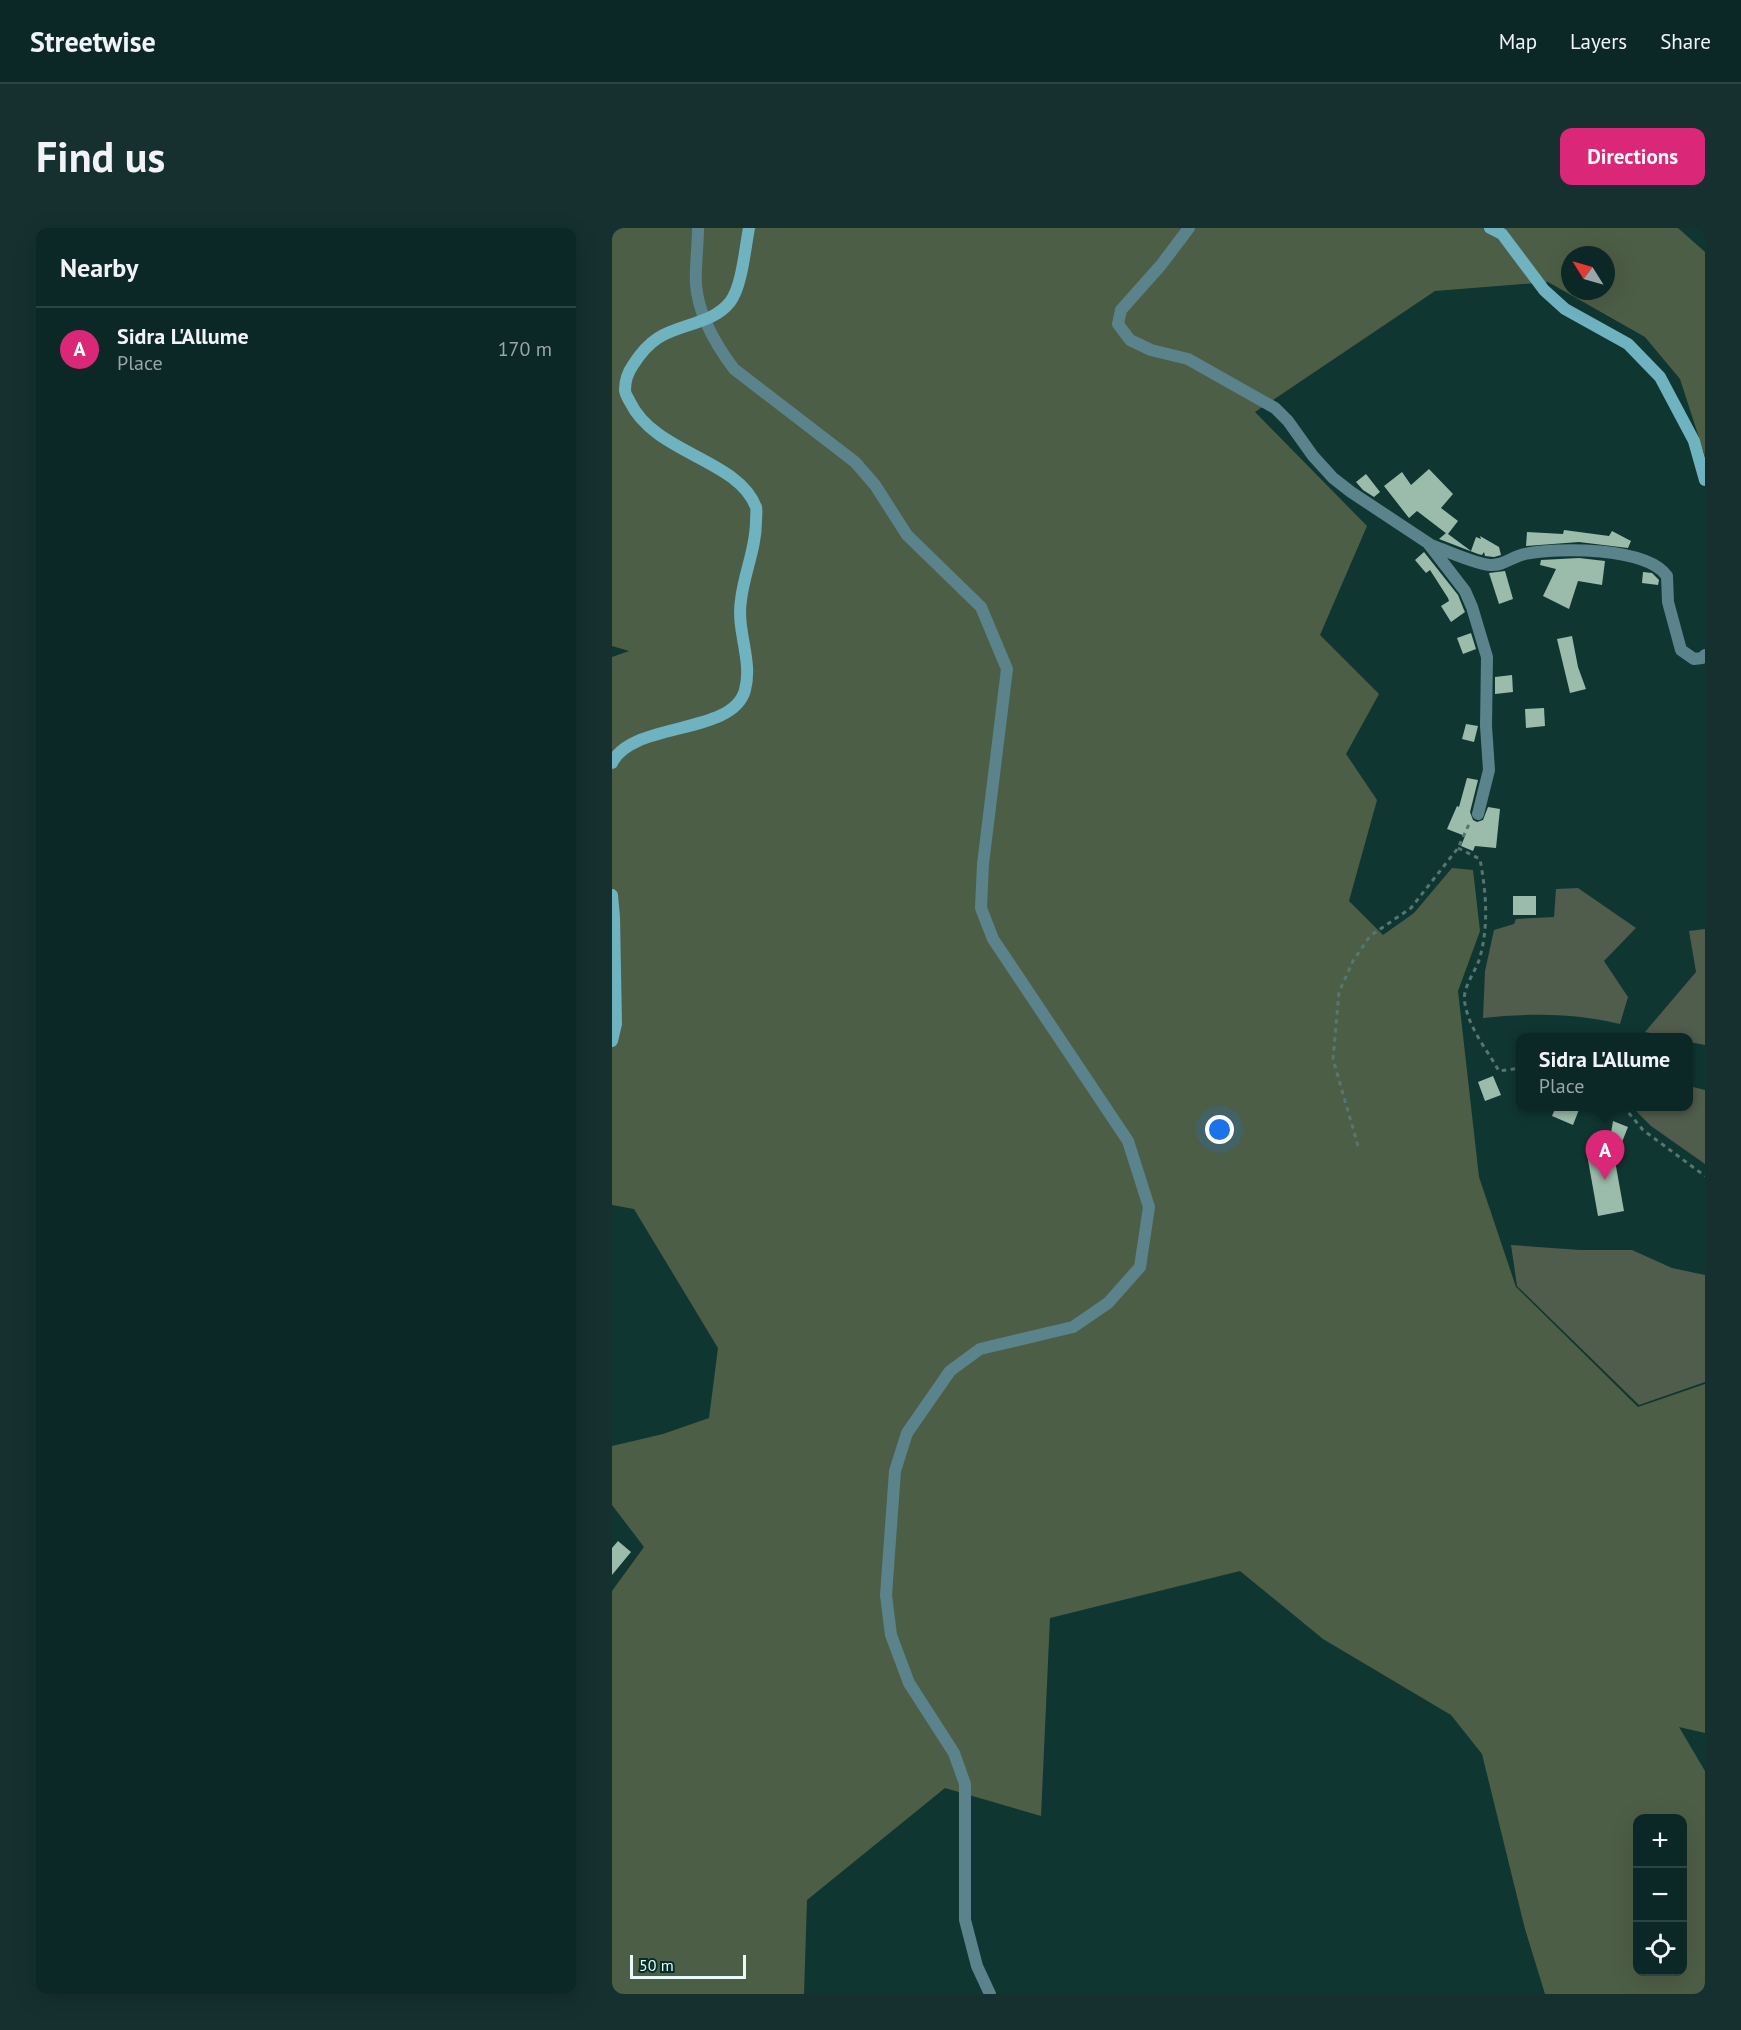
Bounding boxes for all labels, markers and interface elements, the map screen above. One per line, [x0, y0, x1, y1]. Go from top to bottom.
text: Streetwise [30, 23, 156, 60]
text: Map [1499, 28, 1537, 55]
text: Layers [1570, 28, 1627, 55]
text: Share [1660, 28, 1711, 55]
button: Directions [1560, 128, 1705, 185]
text: Find us [36, 129, 165, 184]
north arrow [1561, 246, 1615, 300]
text: Nearby [60, 251, 138, 284]
text: Sidra L'Allume [117, 322, 249, 350]
text: A [73, 336, 86, 362]
text: 170 m [498, 336, 552, 362]
text: Place [117, 350, 163, 376]
popup [1516, 1033, 1693, 1111]
text: Sidra L'Allume [1539, 1045, 1670, 1073]
text: Place [1539, 1073, 1584, 1099]
your location [1205, 1115, 1234, 1144]
pin: A [1586, 1130, 1624, 1180]
map controls [1633, 1814, 1687, 1976]
button: + [1633, 1814, 1687, 1868]
button: − [1633, 1868, 1687, 1922]
button: locate [1633, 1922, 1687, 1976]
scale bar [630, 1952, 746, 1980]
text: 50 m [639, 1955, 674, 1975]

